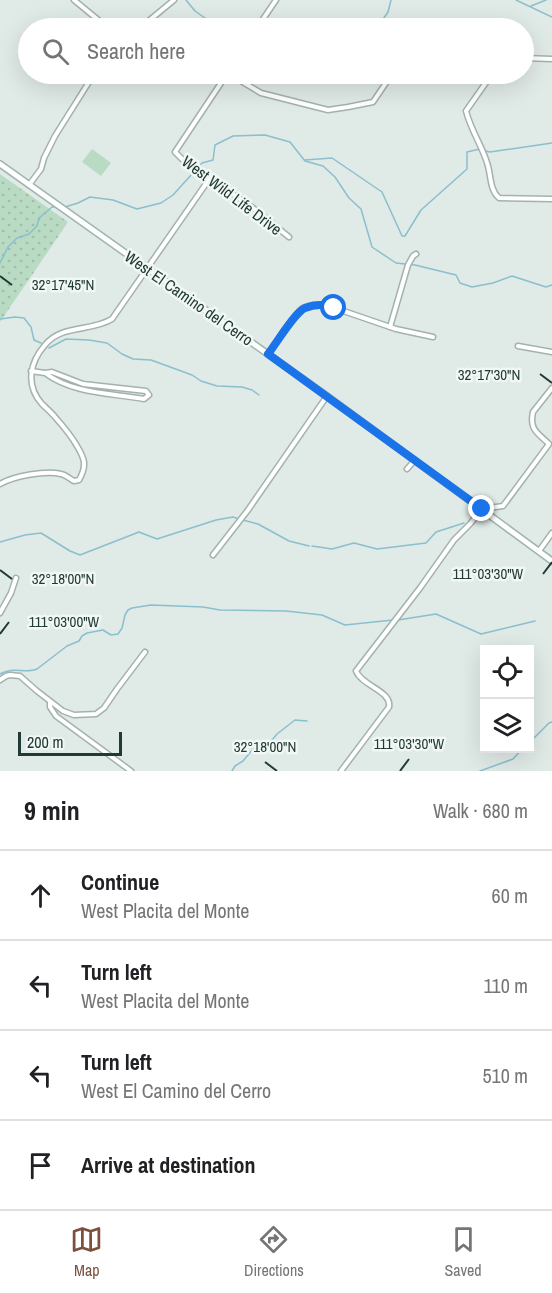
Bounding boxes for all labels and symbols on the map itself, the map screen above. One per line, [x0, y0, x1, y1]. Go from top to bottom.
street label: West Wild Life Drive [177, 150, 287, 240]
street label: West El Camino del Cerro [120, 245, 258, 351]
text: 32°17'45"N [32, 274, 94, 295]
route start [320, 294, 346, 320]
text: 32°17'30"N [458, 364, 520, 385]
route end [468, 495, 494, 521]
text: 111°03'30"W [453, 563, 524, 584]
text: 32°18'00"N [32, 568, 94, 589]
text: 111°03'00"W [29, 611, 100, 632]
scale bar [18, 729, 122, 756]
text: 111°03'30"W [374, 733, 445, 754]
text: 32°18'00"N [234, 736, 296, 757]

